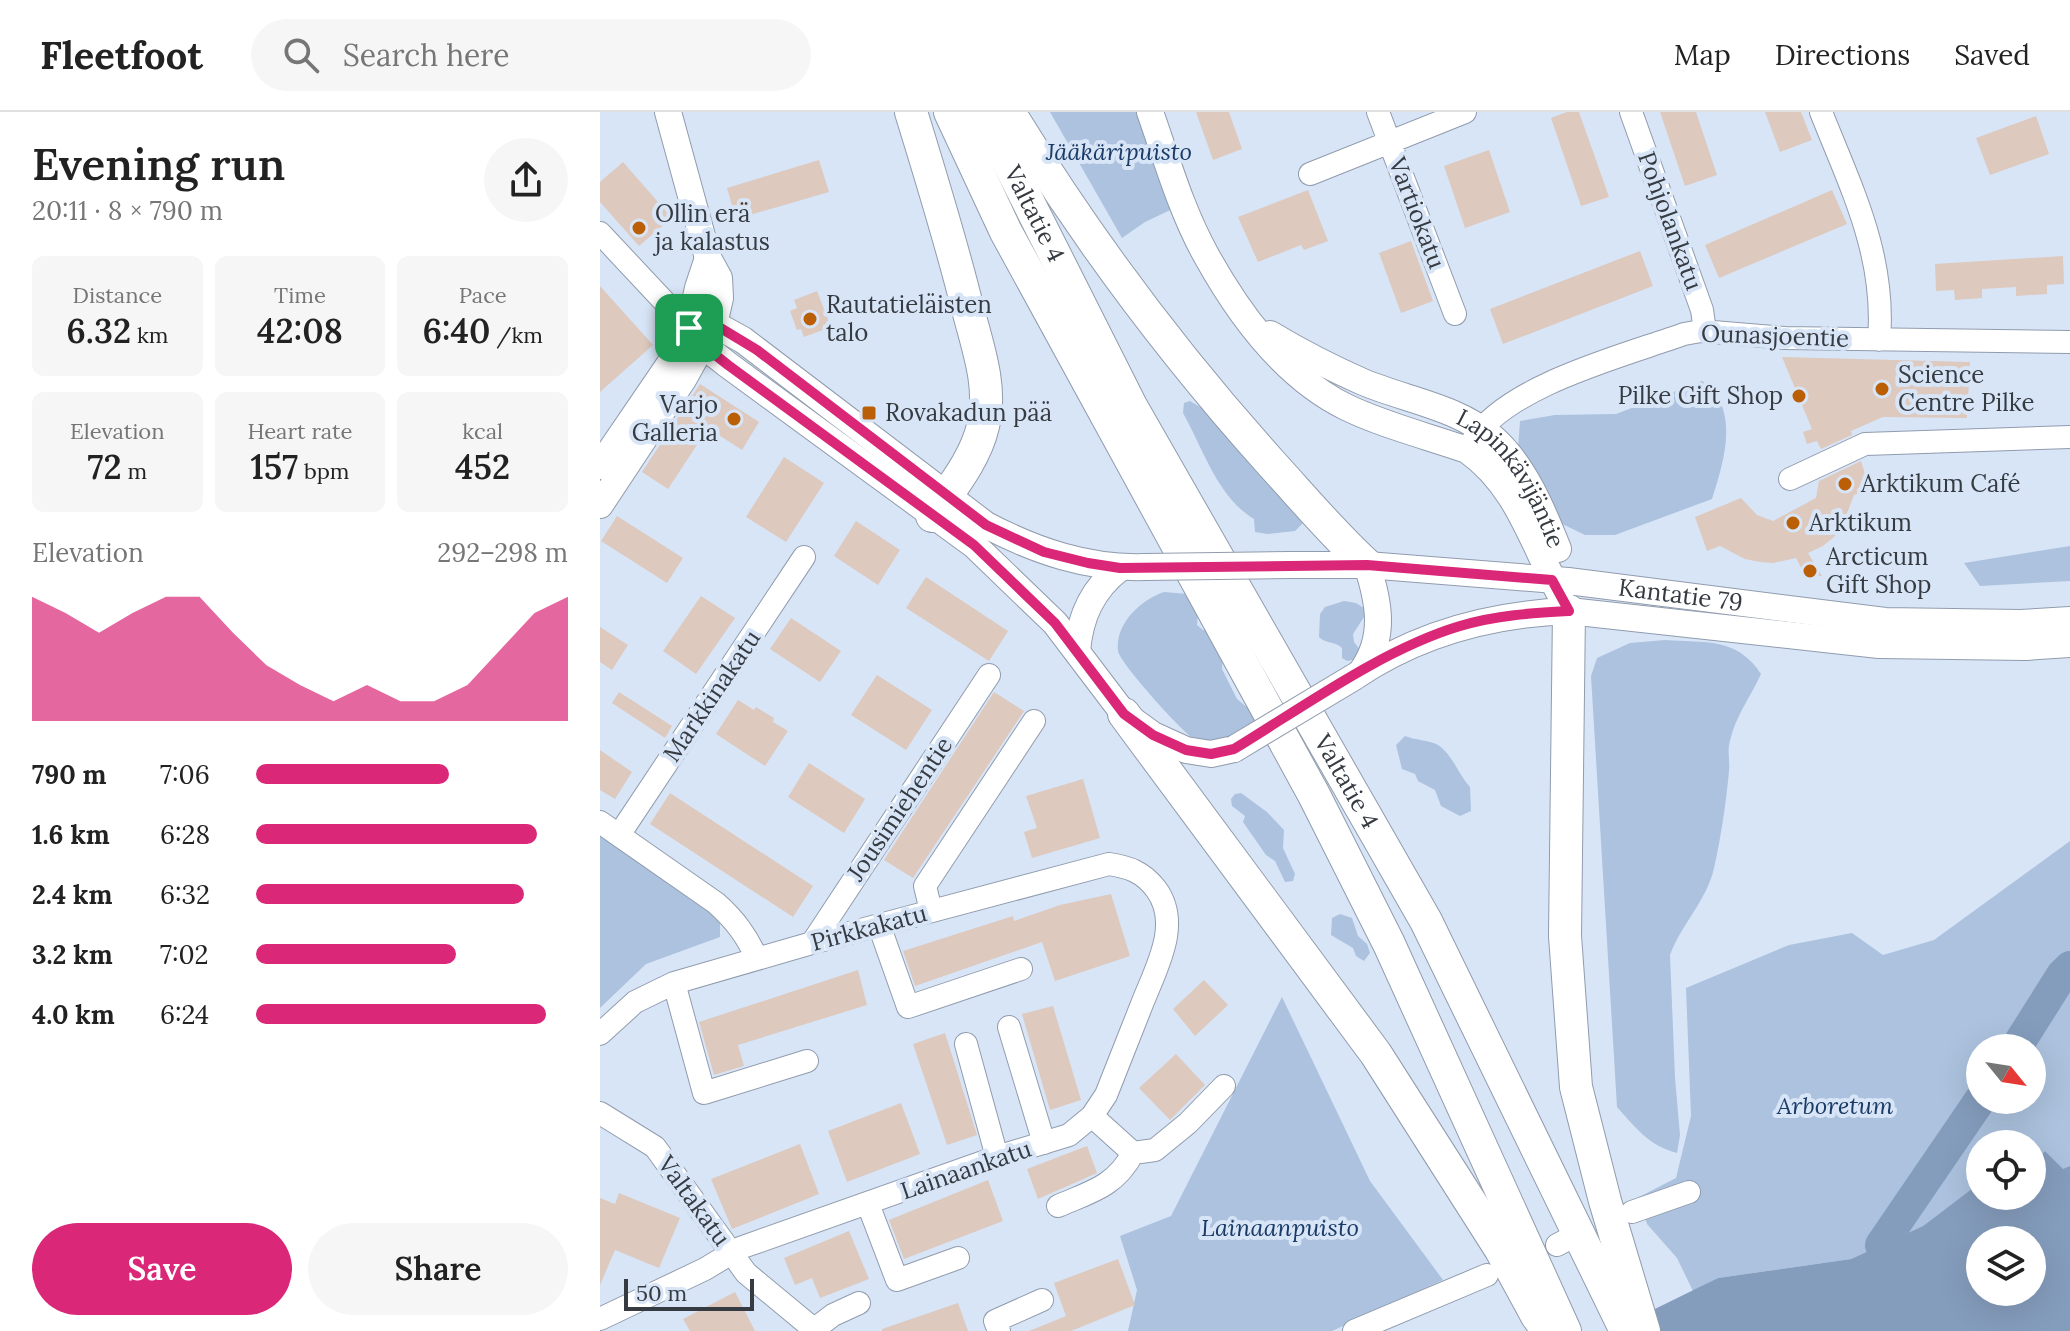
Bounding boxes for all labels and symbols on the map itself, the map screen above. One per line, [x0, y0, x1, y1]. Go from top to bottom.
park label: Jääkäripuisto [1045, 136, 1192, 167]
street label: Pohjolankatu [1631, 147, 1710, 294]
street label: Vartiokatu [1382, 152, 1453, 273]
street label: Valtatie 4 [997, 159, 1072, 267]
place label: Ollin erä ja kalastus [652, 198, 770, 257]
marker: Ollin erä ja kalastus [630, 219, 648, 237]
place label: Rautatieläisten talo [826, 289, 992, 348]
pin [655, 294, 723, 362]
marker: Rautatieläisten talo [801, 310, 819, 328]
street label: Ounasjoentie [1700, 317, 1850, 354]
place label: Science Centre Pilke [1898, 359, 2035, 418]
place label: Pilke Gift Shop [1618, 380, 1783, 411]
marker: Science Centre Pilke [1873, 380, 1891, 398]
marker: Pilke Gift Shop [1790, 387, 1808, 405]
place label: Varjo Galleria [632, 389, 718, 448]
place label: Rovakadun pää [885, 397, 1052, 428]
street label: Lapinkävijäntie [1451, 402, 1572, 552]
marker: Rovakadun pää [860, 404, 878, 422]
marker: Varjo Galleria [725, 410, 743, 428]
place label: Arktikum Café [1860, 468, 2020, 499]
marker: Arktikum Café [1836, 475, 1854, 493]
place label: Arktikum [1808, 507, 1912, 538]
marker: Arktikum [1784, 514, 1802, 532]
place label: Arcticum Gift Shop [1825, 541, 1931, 600]
marker: Arcticum Gift Shop [1801, 562, 1819, 580]
street label: Kantatie 79 [1617, 571, 1744, 618]
street label: Markkinakatu [656, 624, 767, 768]
street label: Valtatie 4 [1307, 728, 1386, 834]
street label: Jousimiehentie [839, 731, 959, 887]
street label: Pirkkakatu [808, 897, 930, 958]
north arrow [1966, 1034, 2046, 1114]
park label: Arboretum [1776, 1090, 1893, 1121]
street label: Lainaankatu [896, 1133, 1035, 1206]
street label: Valtakatu [651, 1149, 738, 1252]
park label: Lainaanpuisto [1201, 1212, 1359, 1243]
scale bar [624, 1275, 754, 1311]

